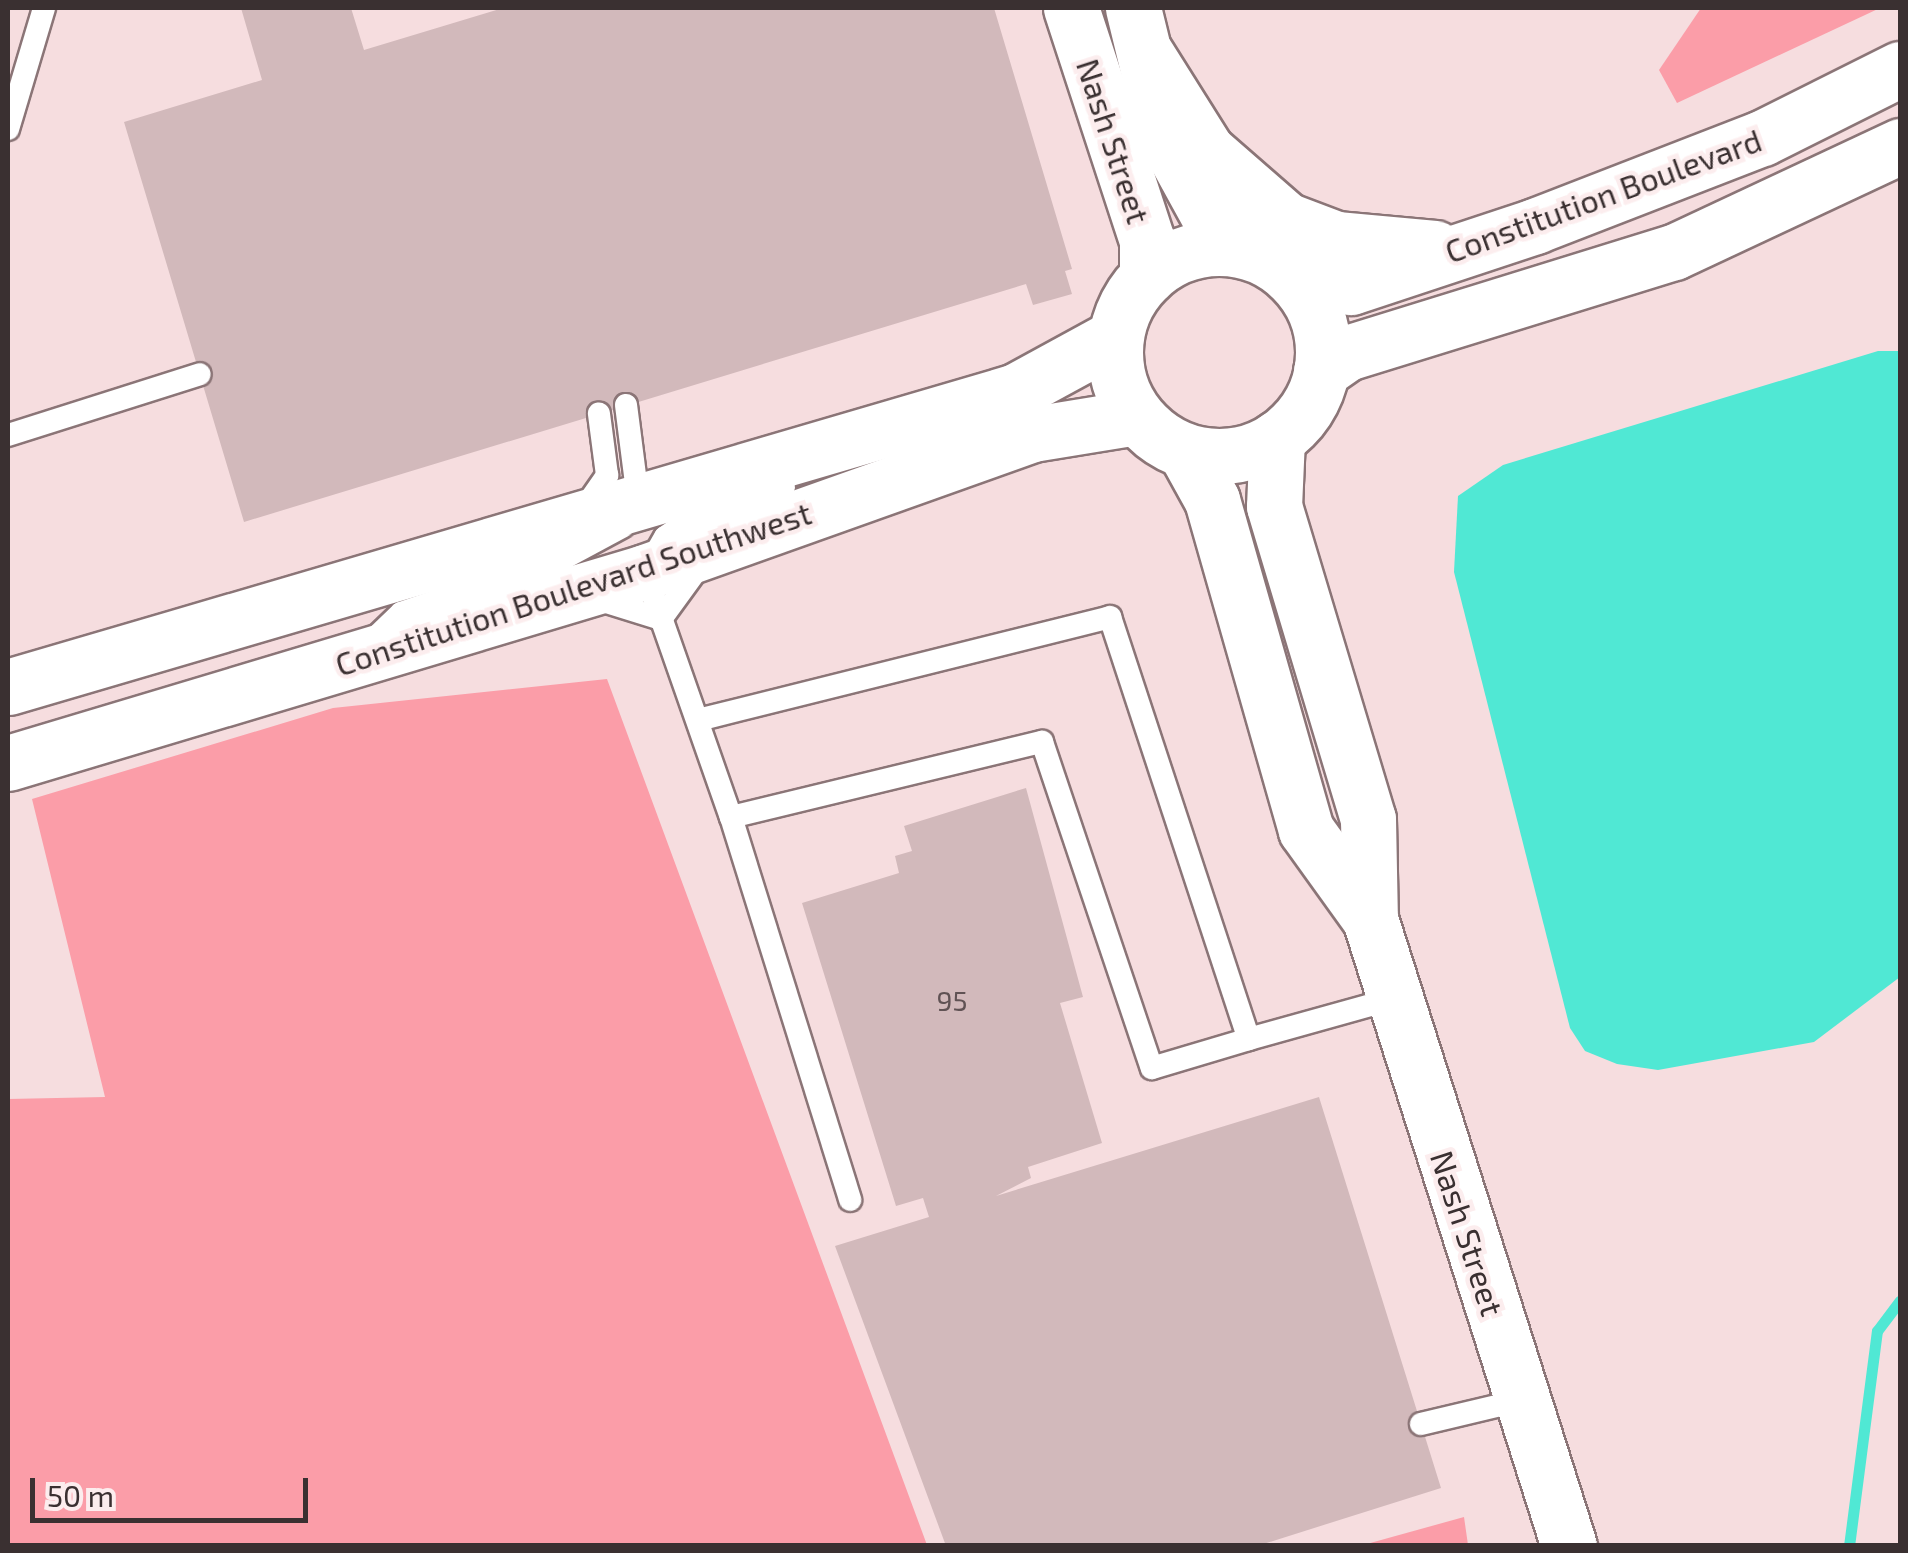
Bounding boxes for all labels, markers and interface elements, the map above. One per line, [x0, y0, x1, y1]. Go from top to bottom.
street label: Nash Street [1069, 54, 1159, 228]
street label: Constitution Boulevard [1440, 120, 1766, 270]
street label: Constitution Boulevard Southwest [330, 493, 816, 683]
house number: 95 [936, 983, 968, 1017]
street label: Nash Street [1423, 1146, 1513, 1320]
scale bar [35, 1458, 312, 1520]
text: 50 m [47, 1477, 114, 1513]

